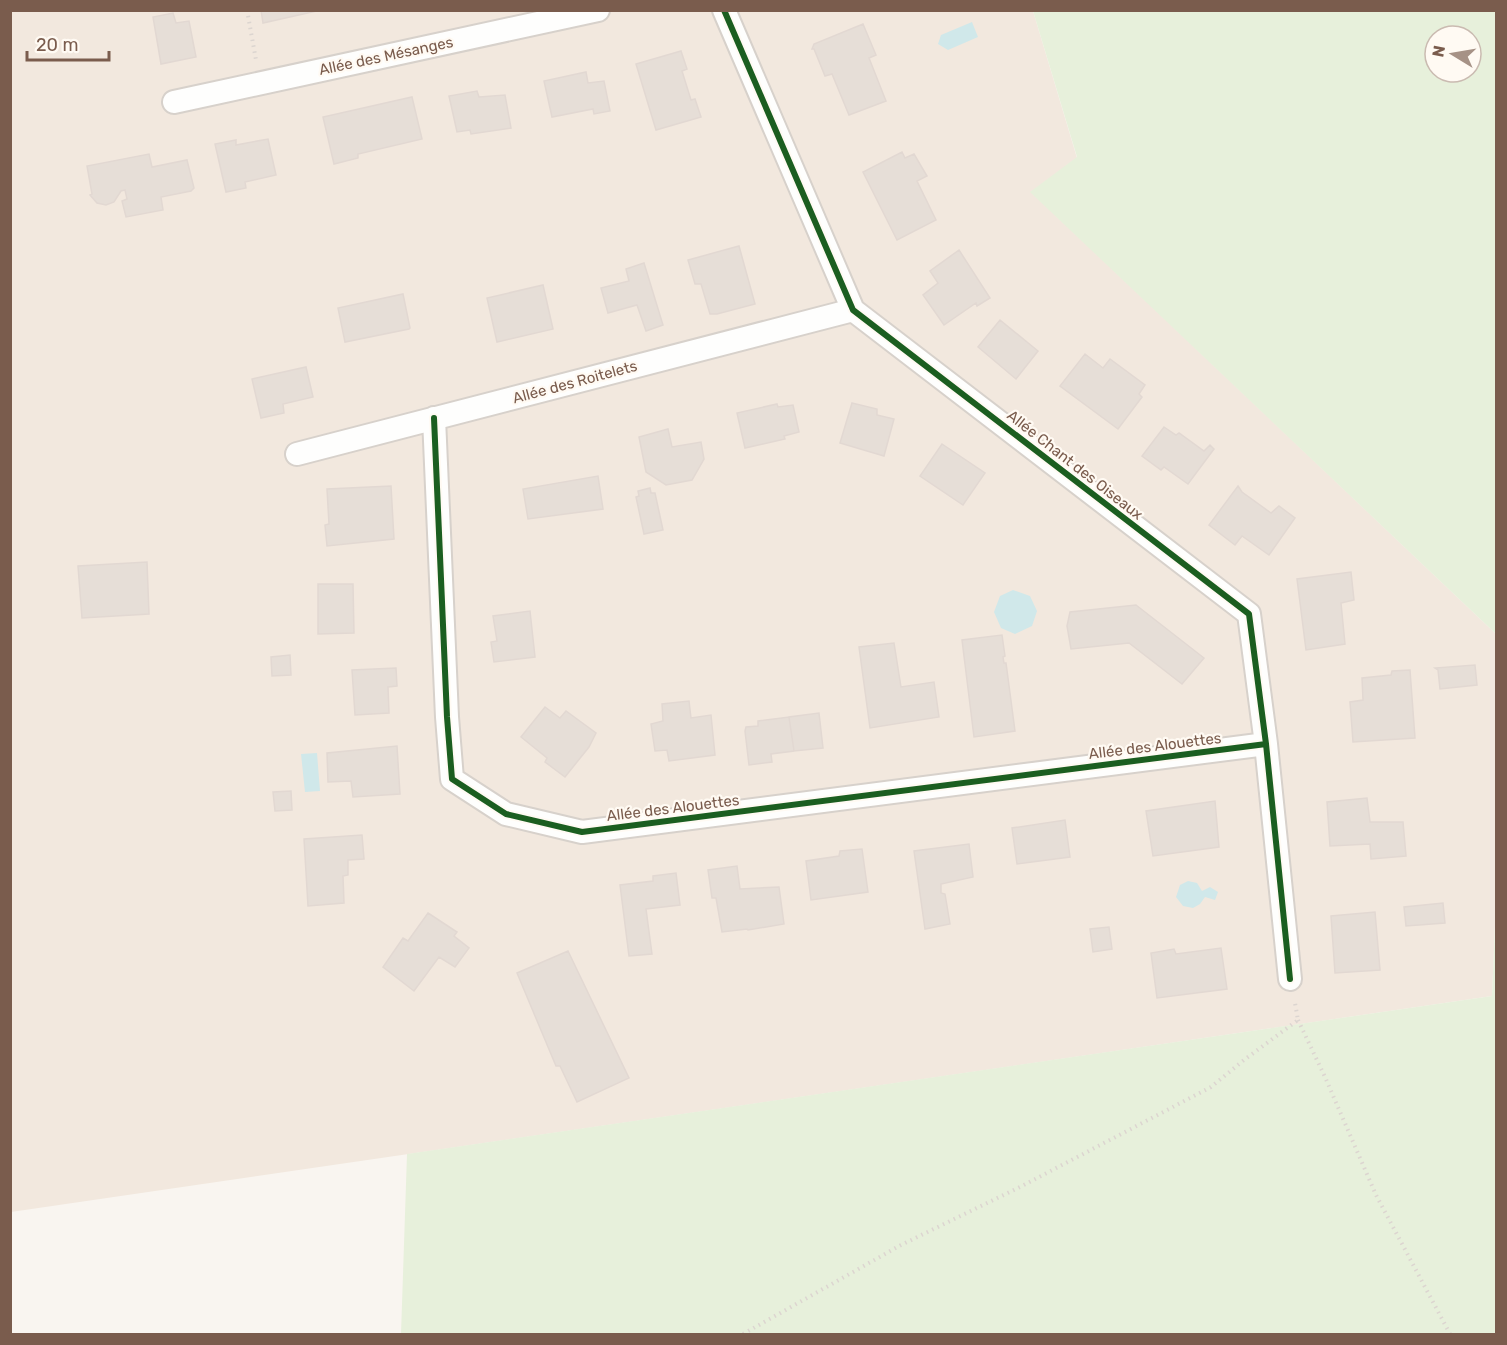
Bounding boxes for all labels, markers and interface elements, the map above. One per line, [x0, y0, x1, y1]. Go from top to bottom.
scale bar [27, 24, 110, 62]
north arrow [1423, 24, 1483, 84]
street label: Allée des Mésanges [317, 33, 455, 79]
text: 20 m [36, 34, 78, 56]
text: N [1428, 44, 1449, 59]
street label: Allée des Roitelets [511, 357, 640, 407]
street label: Allée Chant des Oiseaux [1003, 406, 1147, 524]
street label: Allée des Alouettes [1088, 729, 1223, 763]
street label: Allée des Alouettes [606, 791, 741, 825]

